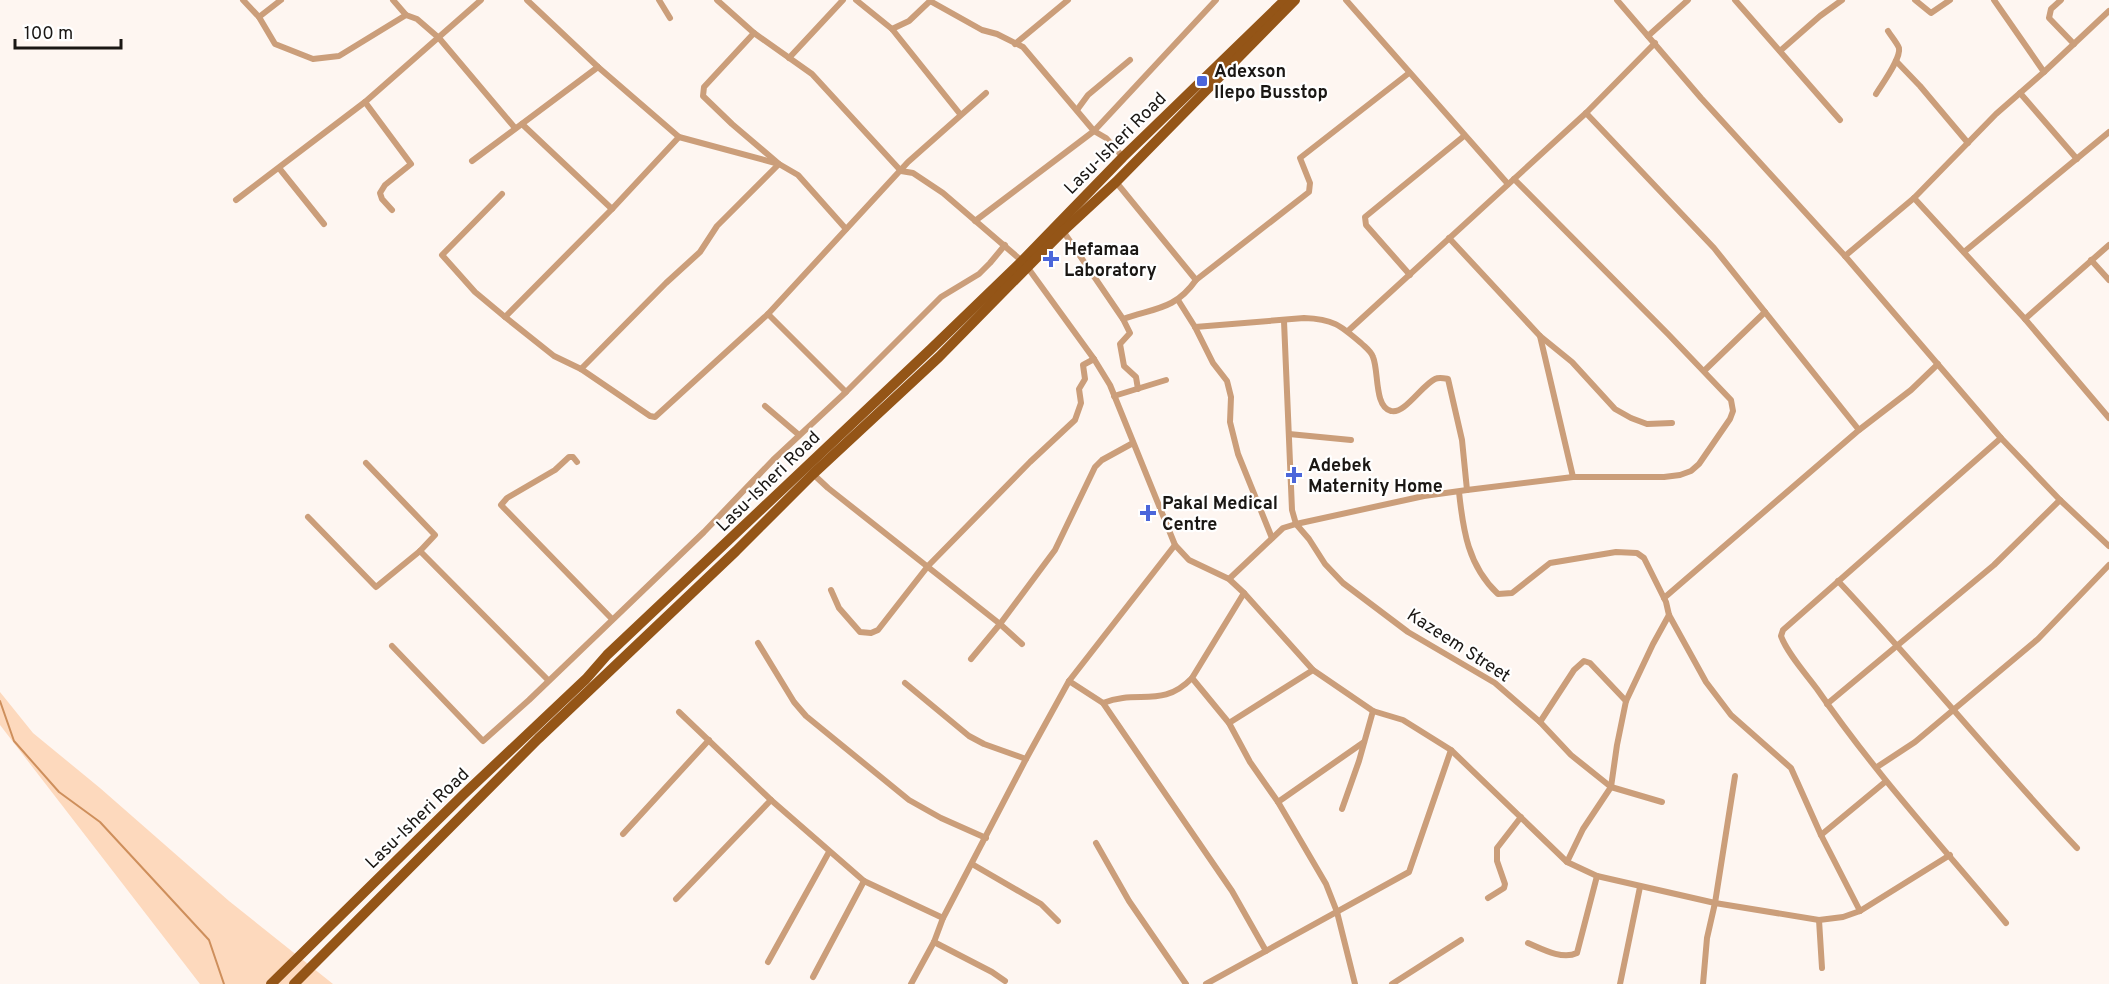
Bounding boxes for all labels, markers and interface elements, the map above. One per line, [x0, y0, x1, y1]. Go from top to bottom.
scale bar [15, 12, 122, 50]
text: 100 m [24, 23, 73, 46]
place label: Adexson Ilepo Busstop [1214, 61, 1328, 105]
marker: Adexson Ilepo Busstop [1195, 74, 1209, 88]
street label: Lasu-Isheri Road [1060, 88, 1172, 200]
place label: Hefamaa Laboratory [1064, 239, 1157, 283]
marker: Hefamaa Laboratory [1042, 250, 1060, 268]
street label: Lasu-Isheri Road [712, 427, 826, 538]
place label: Adebek Maternity Home [1308, 455, 1443, 499]
marker: Adebek Maternity Home [1285, 466, 1303, 484]
place label: Pakal Medical Centre [1162, 493, 1278, 537]
marker: Pakal Medical Centre [1139, 504, 1157, 522]
street label: Kazeem Street [1402, 604, 1514, 688]
street label: Lasu-Isheri Road [361, 764, 475, 875]

